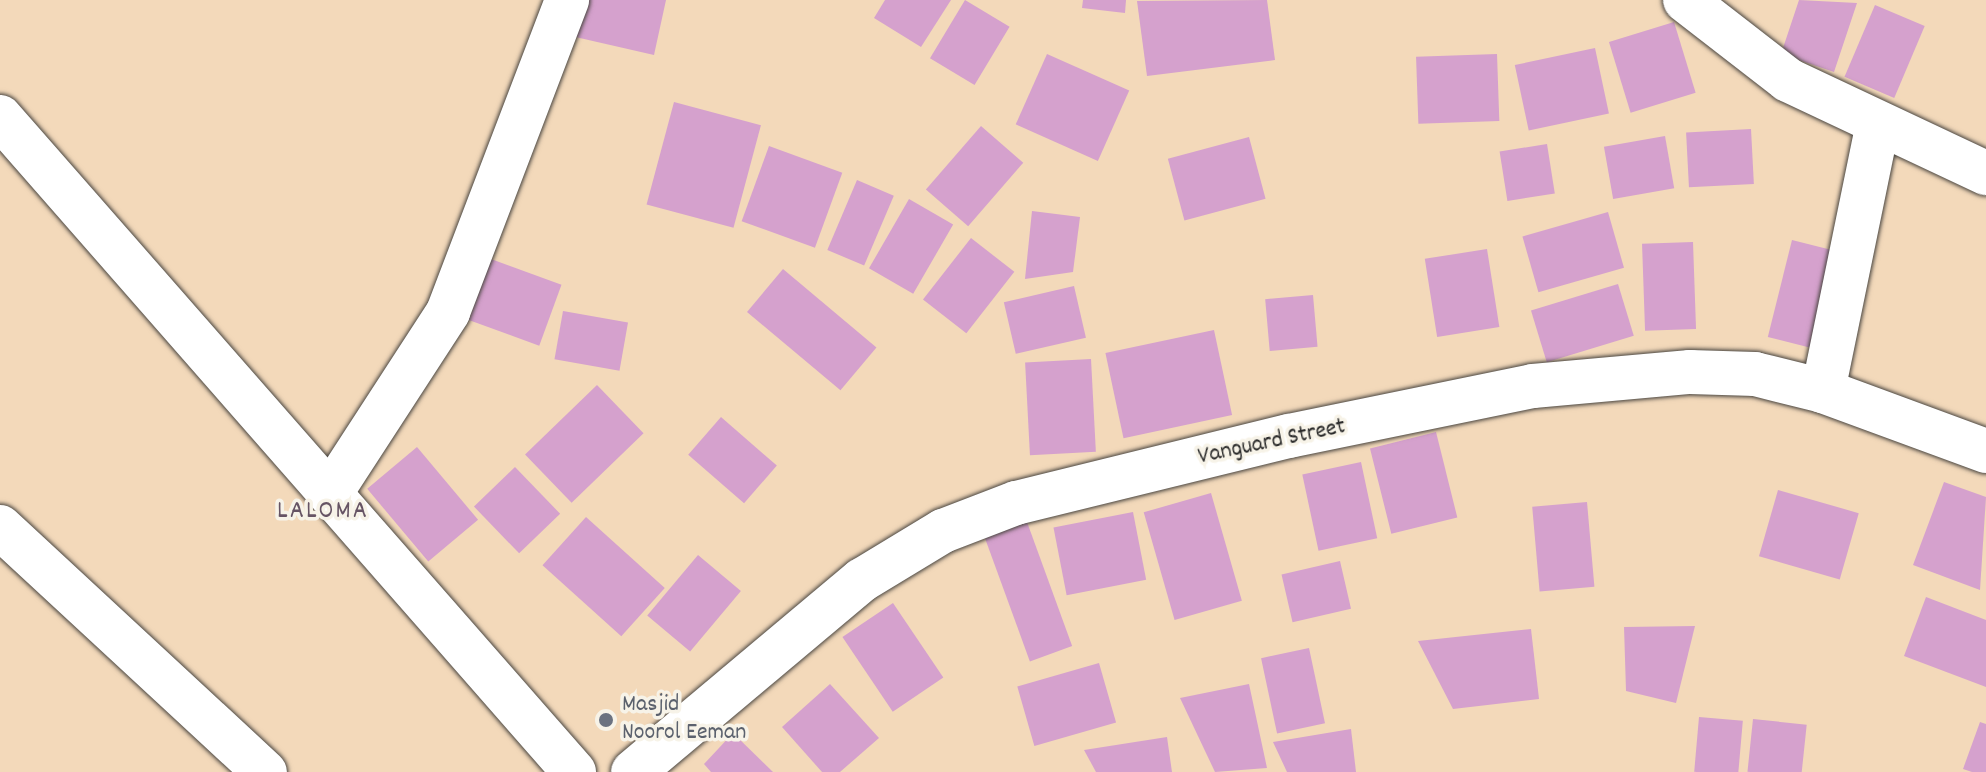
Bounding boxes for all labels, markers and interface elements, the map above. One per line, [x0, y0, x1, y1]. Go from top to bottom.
street label: Vanguard Street [1196, 413, 1348, 473]
district label: LALOMA [277, 496, 369, 528]
place label: Masjid Noorol Eeman [622, 692, 746, 748]
marker: Masjid Noorol Eeman [597, 711, 615, 729]

